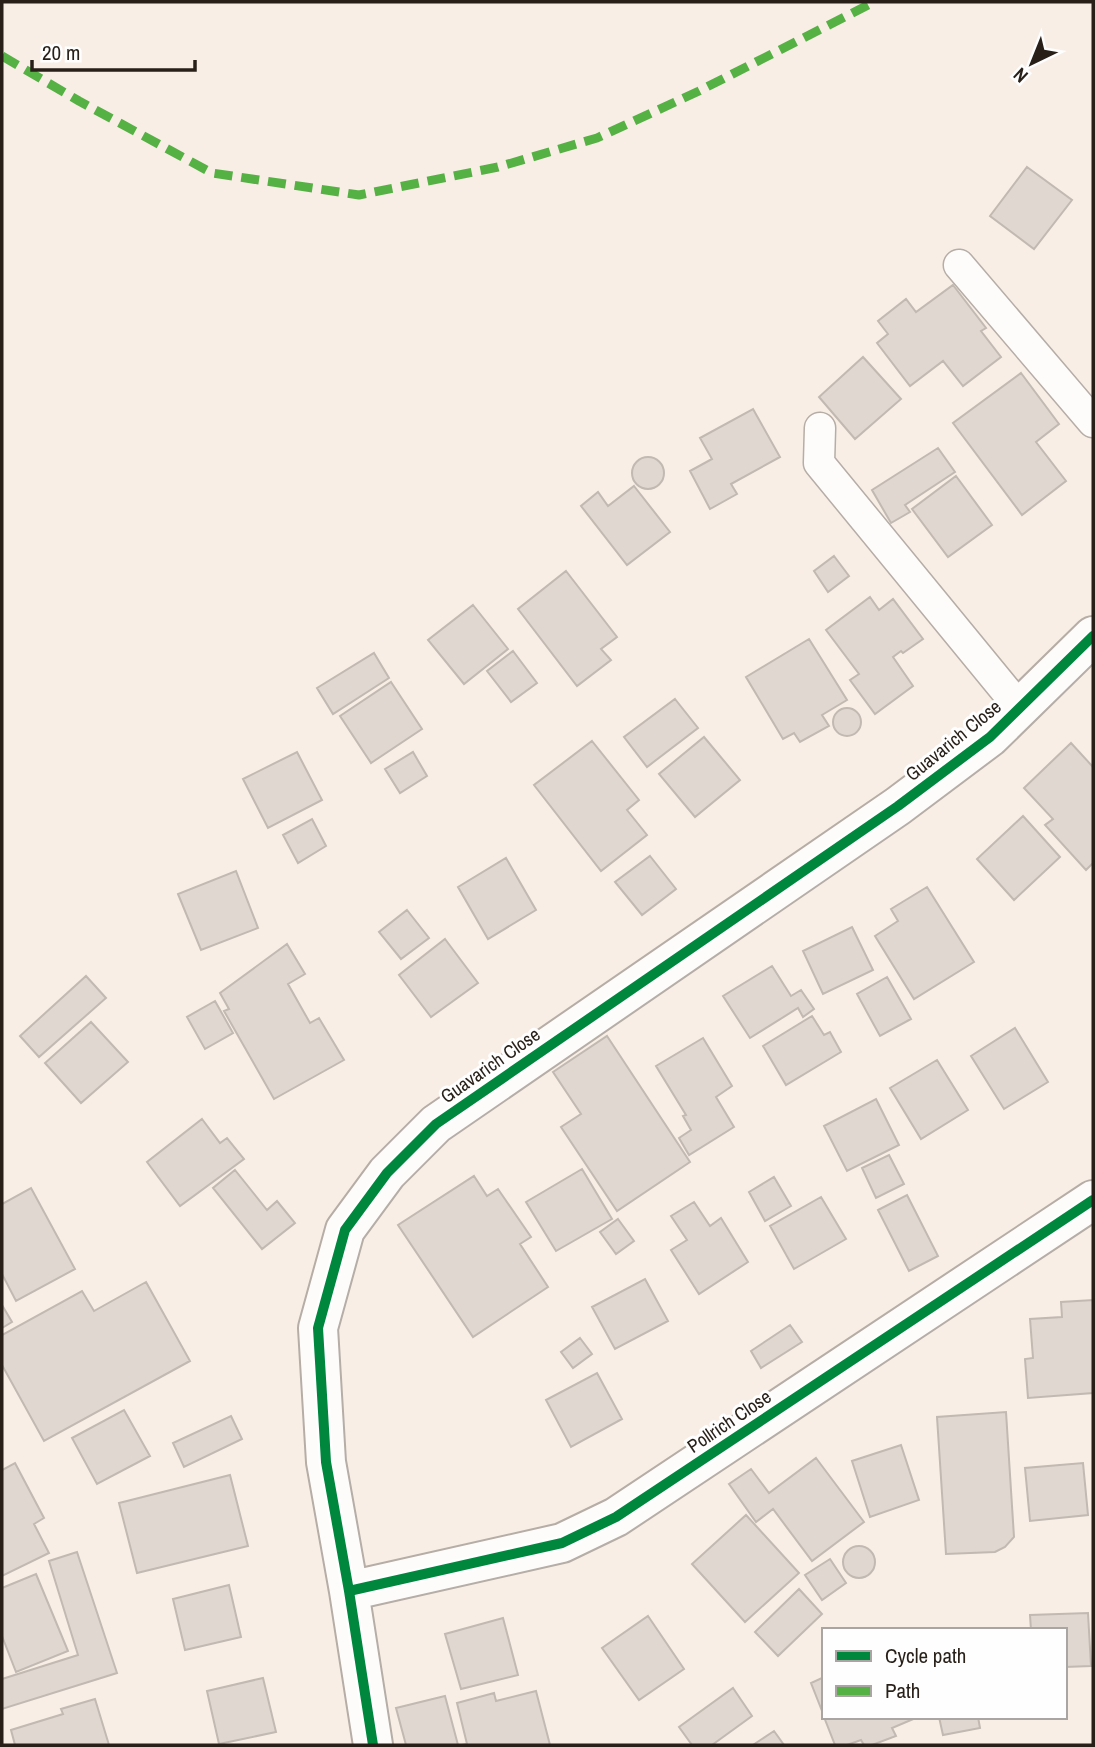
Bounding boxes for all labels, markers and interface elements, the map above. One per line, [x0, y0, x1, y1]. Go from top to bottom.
scale bar [32, 28, 194, 72]
north arrow [997, 28, 1067, 98]
text: 20 m [42, 38, 80, 67]
text: N [1007, 62, 1033, 89]
street label: Guavarich Close [900, 693, 1006, 787]
street label: Guavarich Close [435, 1021, 545, 1109]
street label: Pollrich Close [682, 1383, 776, 1459]
legend [822, 1628, 1067, 1719]
text: Cycle path [885, 1641, 966, 1670]
text: Path [885, 1676, 920, 1705]

